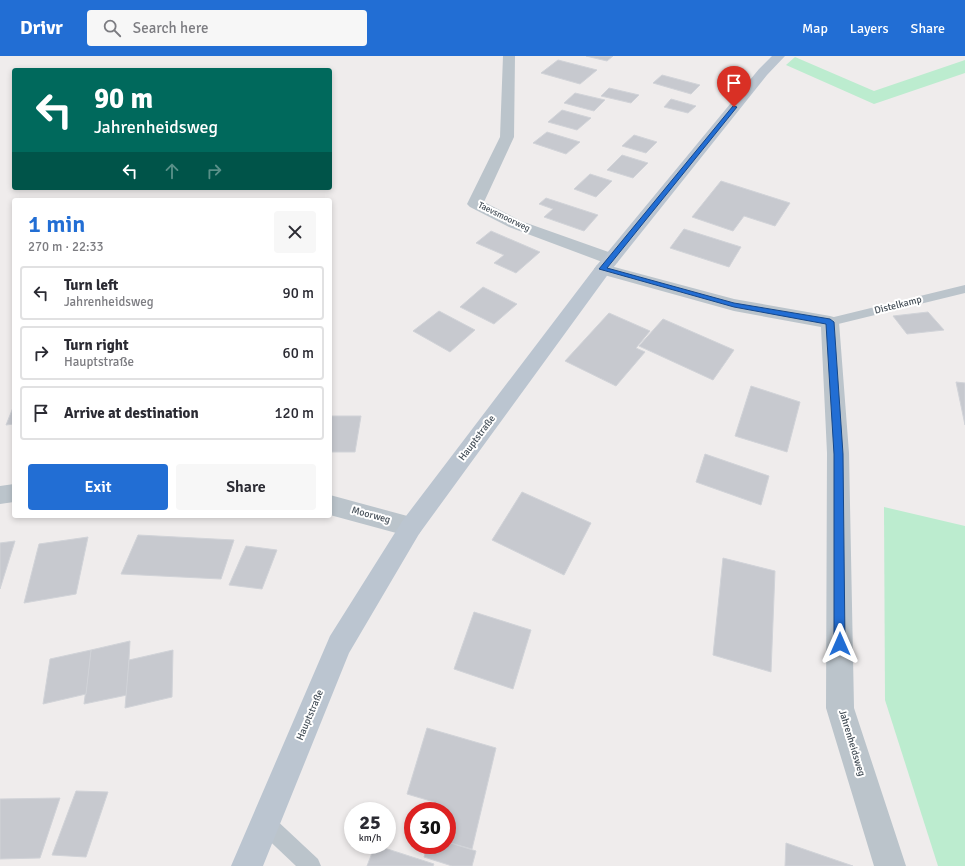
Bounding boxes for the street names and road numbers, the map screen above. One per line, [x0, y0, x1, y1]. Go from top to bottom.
street label: Taevsmoorweg [476, 200, 532, 234]
street label: Distelkamp [873, 293, 923, 317]
street label: Hauptstraße [456, 413, 498, 463]
street label: Moorweg [350, 504, 392, 526]
street label: Hauptstraße [294, 688, 326, 742]
street label: Jahrenheidsweg [836, 708, 868, 778]

